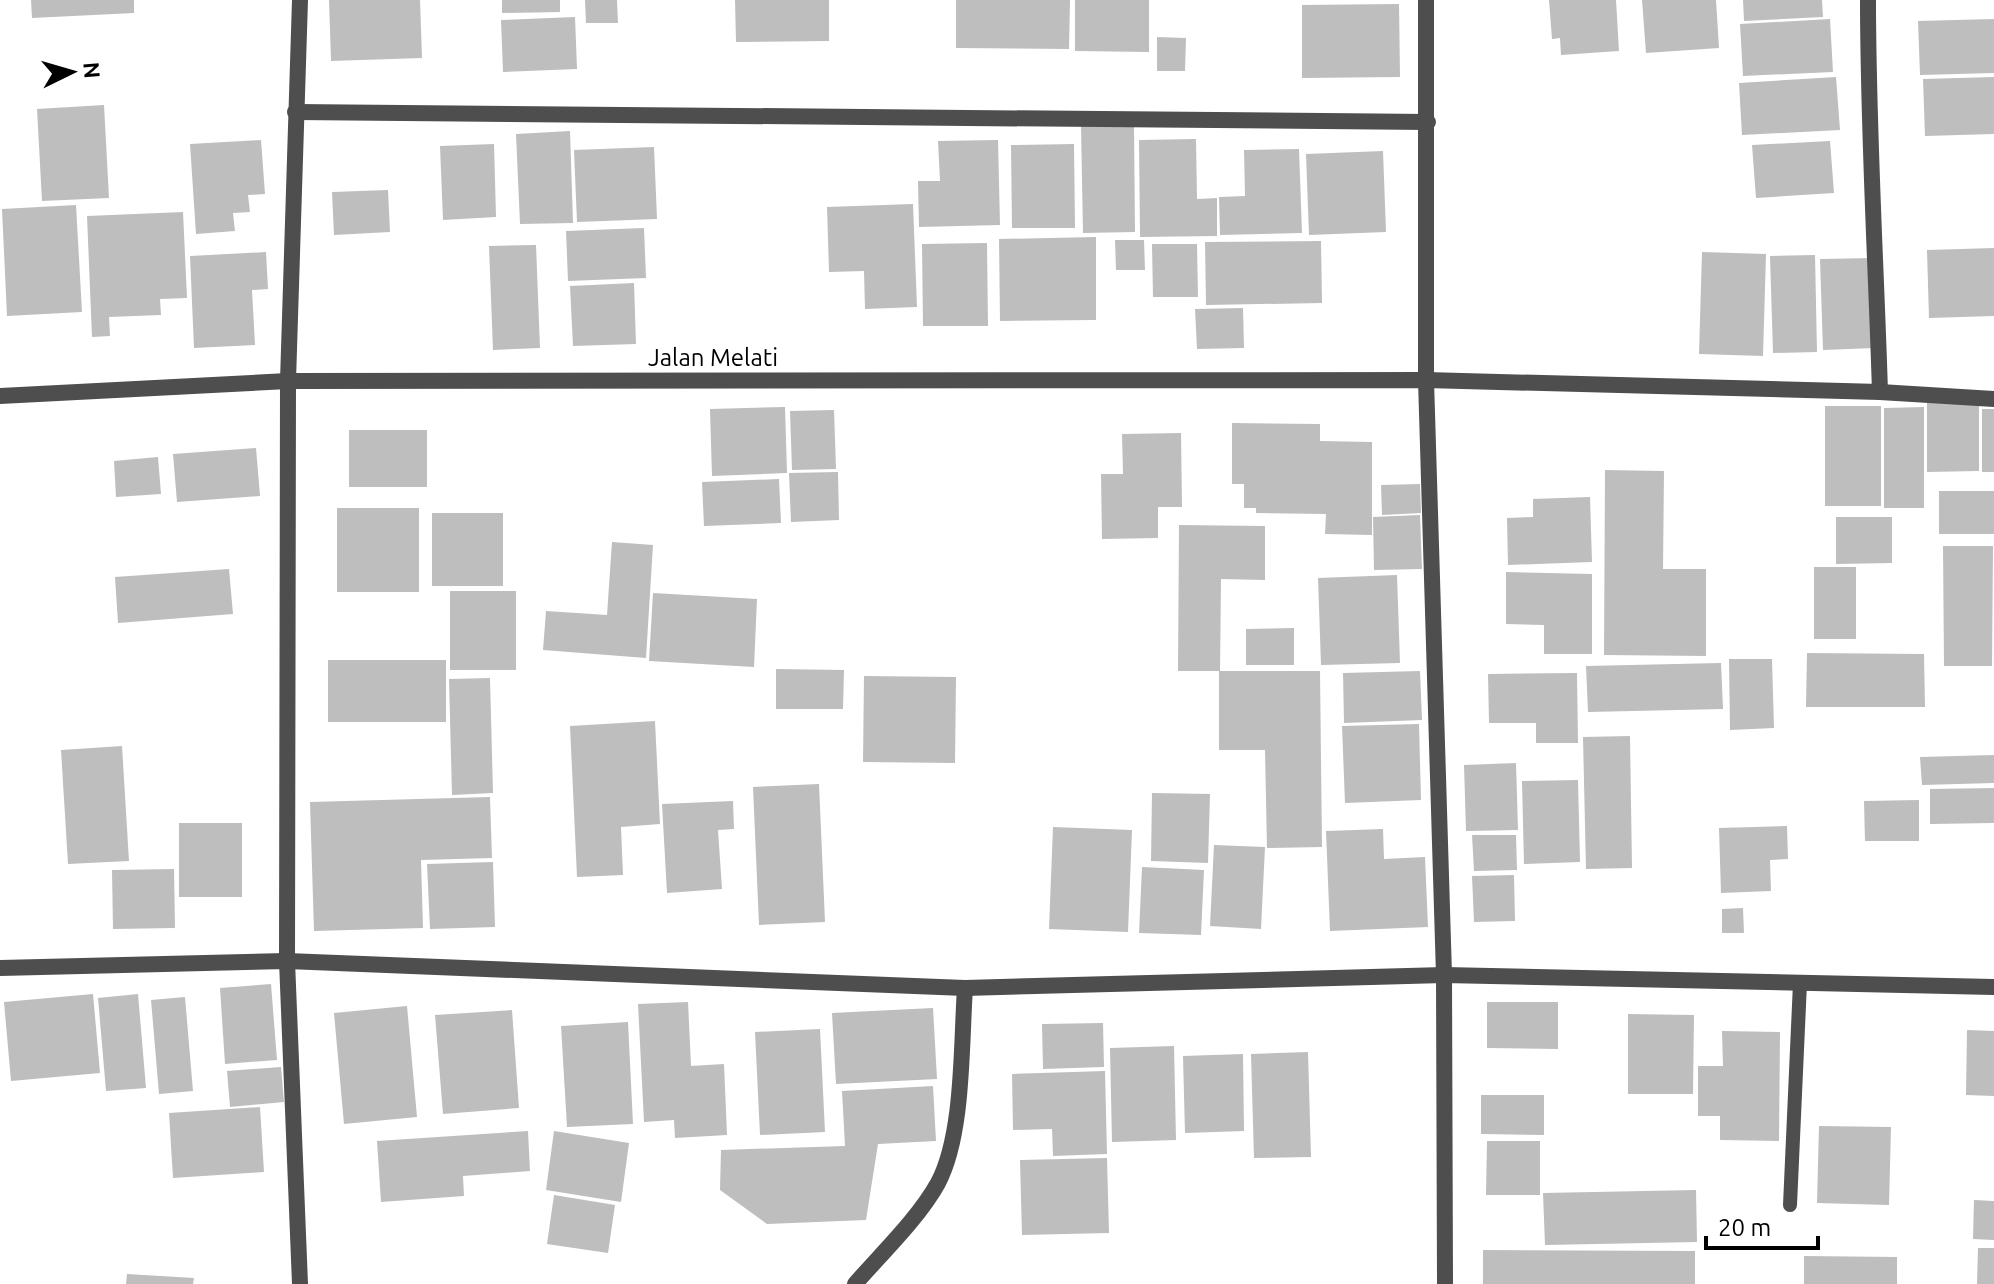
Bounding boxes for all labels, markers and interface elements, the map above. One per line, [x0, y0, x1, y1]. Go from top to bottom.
north arrow [32, 32, 112, 112]
text: N [79, 61, 106, 79]
street label: Jalan Melati [648, 344, 778, 371]
scale bar [1706, 1200, 1818, 1250]
text: 20 m [1718, 1214, 1771, 1241]

